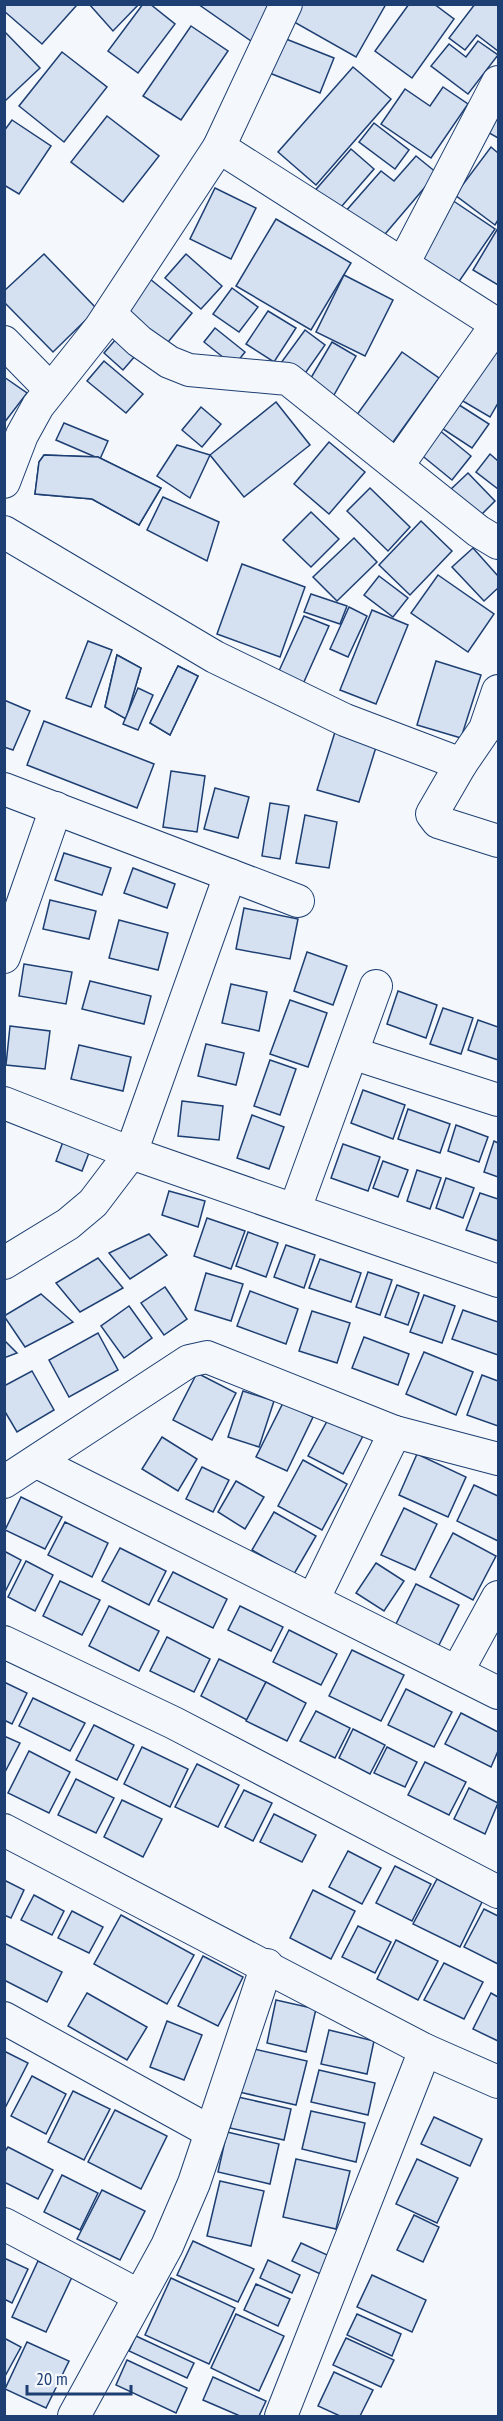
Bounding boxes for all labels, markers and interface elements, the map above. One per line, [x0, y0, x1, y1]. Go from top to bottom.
scale bar [27, 2358, 130, 2396]
text: 20 m [36, 2367, 68, 2390]

